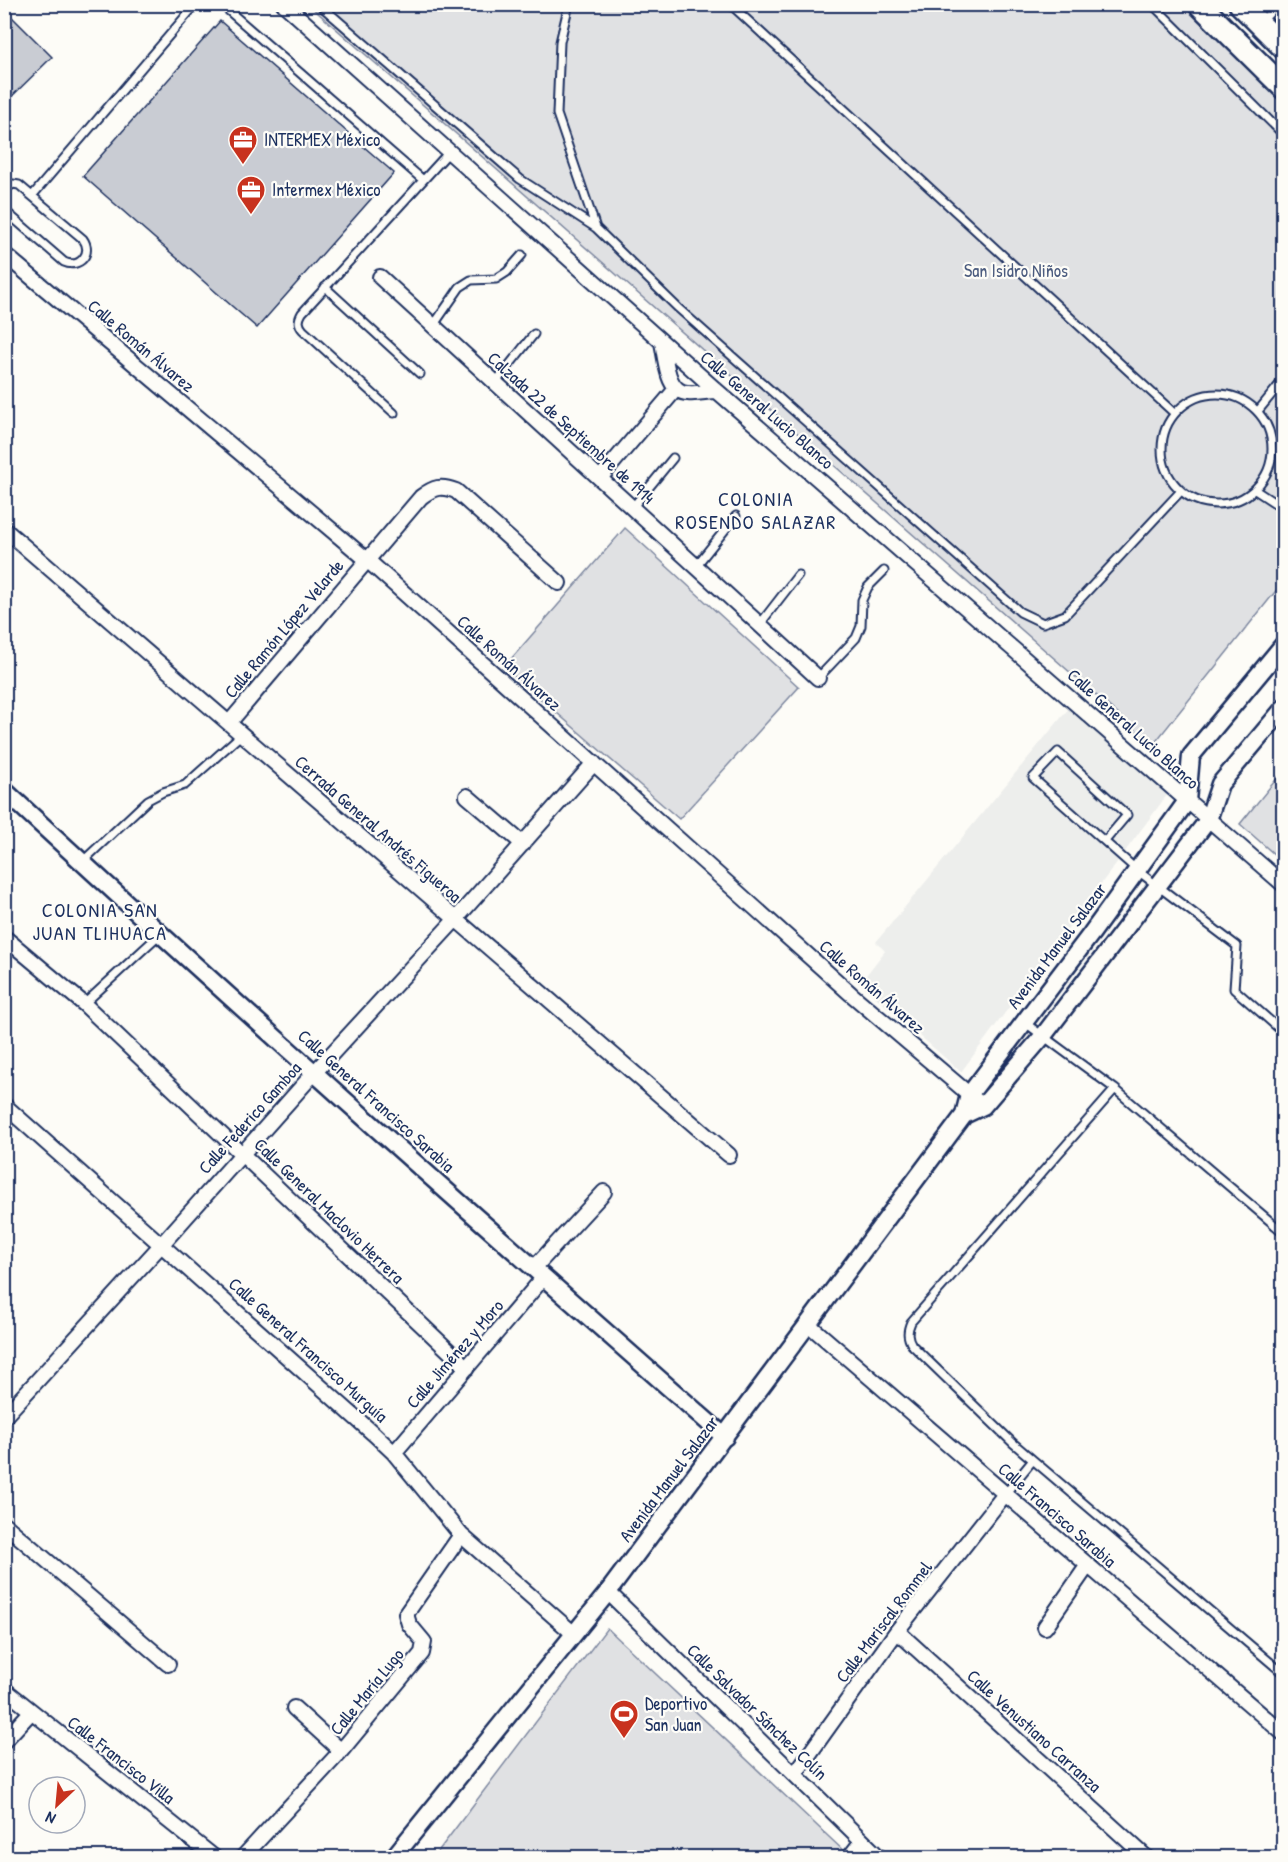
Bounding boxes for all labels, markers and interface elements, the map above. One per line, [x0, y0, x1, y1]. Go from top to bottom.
office icon: INTERMEX México [227, 124, 259, 166]
place label: INTERMEX México [264, 127, 380, 152]
office icon: Intermex México [235, 174, 267, 216]
place label: Intermex México [272, 177, 380, 202]
park label: San Isidro Niños [964, 258, 1068, 283]
street label: Calle Román Álvarez [82, 293, 200, 398]
street label: Calle General Lucio Blanco [695, 345, 840, 475]
street label: Calzada 22 de Septiembre de 1914 [482, 346, 661, 510]
district label: COLONIA ROSENDO SALAZAR [675, 485, 837, 535]
street label: Calle Ramón López Velarde [218, 554, 349, 703]
street label: Calle Román Álvarez [452, 609, 567, 716]
street label: Calle General Lucio Blanco [1062, 663, 1205, 795]
street label: Cerrada General Andrés Figueroa [289, 749, 467, 908]
street label: Avenida Manuel Salazar [1001, 878, 1112, 1014]
district label: COLONIA SAN JUAN TLIHUACA [32, 896, 168, 946]
street label: Calle Román Álvarez [814, 934, 931, 1040]
street label: Calle General Francisco Sarabia [293, 1023, 460, 1178]
street label: Calle Federico Gamboa [192, 1056, 307, 1179]
street label: Calle General Maclovio Herrera [249, 1132, 410, 1289]
street label: Calle General Francisco Murguía [223, 1271, 393, 1428]
street label: Calle Jiménez y Moro [400, 1294, 509, 1414]
street label: Avenida Manuel Salazar [613, 1411, 724, 1547]
street label: Calle Francisco Sarabia [993, 1456, 1122, 1573]
street label: Calle Mariscal Rommel [830, 1556, 938, 1688]
street label: Calle Salvador Sánchez Colín [681, 1638, 833, 1786]
street label: Calle María Lugo [324, 1643, 409, 1740]
street label: Calle Venustiano Carranza [962, 1663, 1107, 1798]
place label: Deportivo San Juan [645, 1691, 707, 1737]
sports icon: Deportivo San Juan [608, 1698, 640, 1740]
street label: Calle Francisco Villa [62, 1710, 180, 1810]
north arrow [27, 1775, 87, 1835]
text: N [41, 1807, 59, 1830]

